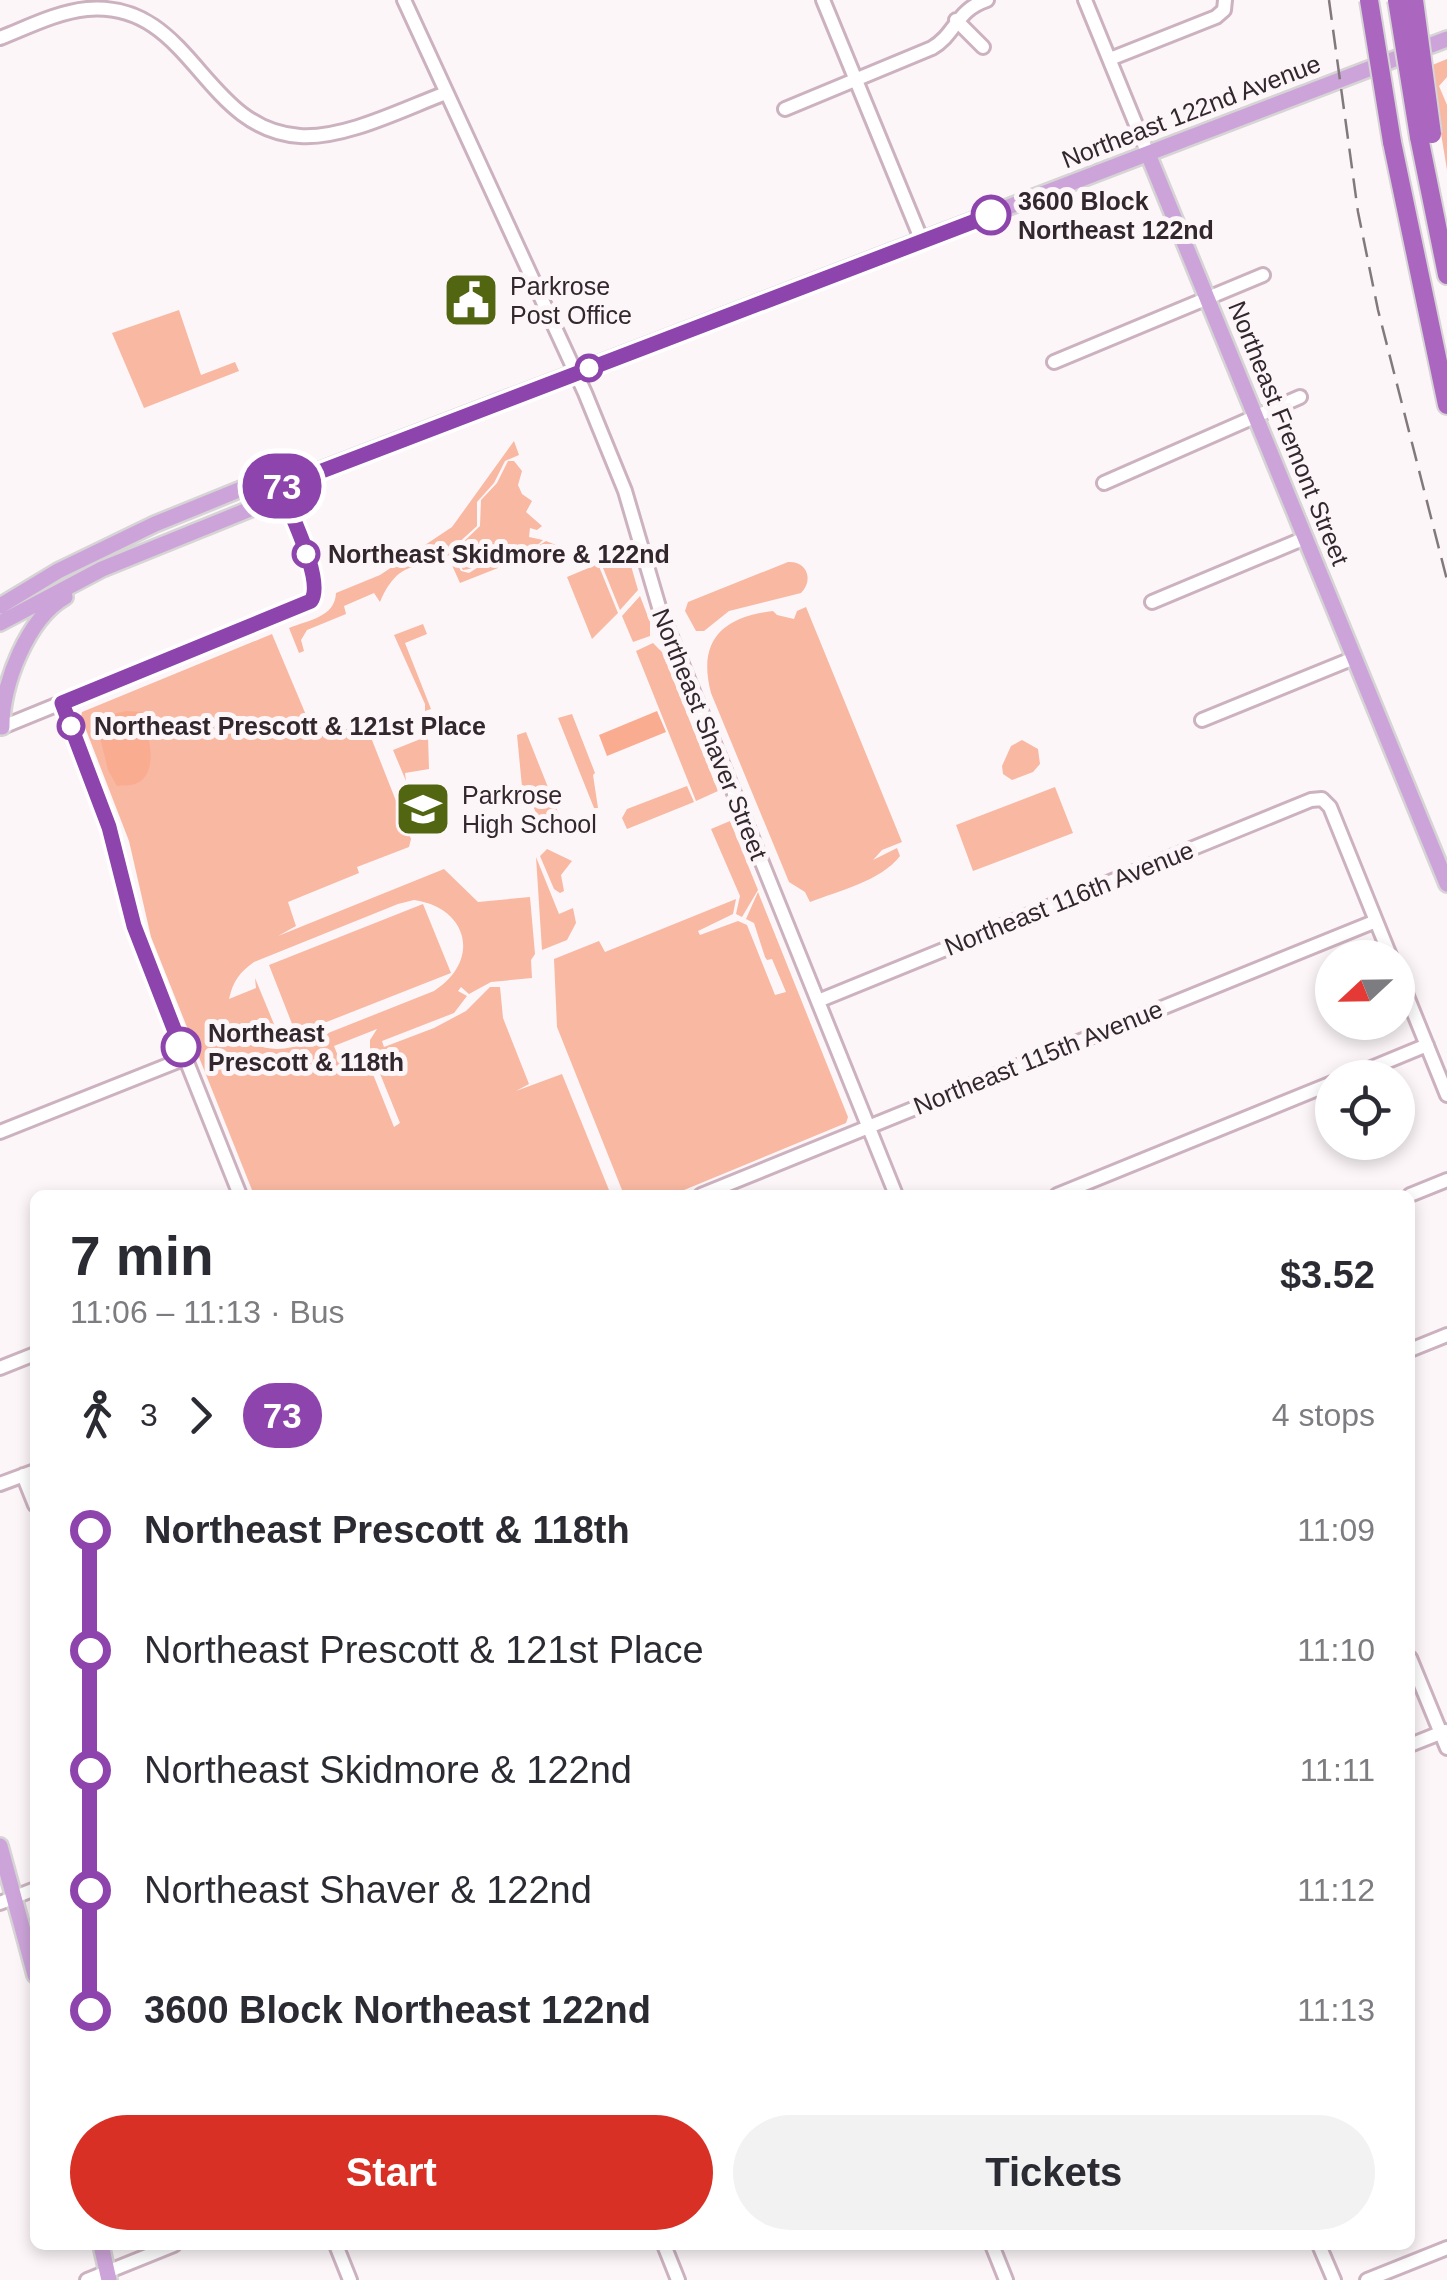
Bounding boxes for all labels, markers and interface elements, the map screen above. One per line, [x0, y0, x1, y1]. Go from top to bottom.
street label: Northeast 122nd Avenue [1058, 49, 1324, 173]
place label: 3600 Block Northeast 122nd [1018, 187, 1214, 244]
marker: 3600 Block Northeast 122nd [972, 196, 1010, 234]
public building icon: Parkrose Post Office [441, 270, 501, 330]
place label: Parkrose Post Office [510, 272, 632, 329]
street label: Northeast Fremont Street [1223, 297, 1355, 569]
unlabelled marker [576, 355, 602, 381]
line badge: 73 [237, 454, 327, 518]
text: 73 [263, 467, 301, 506]
place label: Northeast Skidmore & 122nd [328, 540, 670, 568]
marker: Northeast Skidmore & 122nd [293, 541, 319, 567]
street label: Northeast Shaver Street [647, 604, 773, 864]
place label: Northeast Prescott & 121st Place [94, 712, 486, 740]
marker: Northeast Prescott & 121st Place [58, 713, 84, 739]
school or university icon: Parkrose High School [393, 779, 453, 839]
place label: Parkrose High School [462, 781, 597, 838]
street label: Northeast 116th Avenue [940, 835, 1198, 961]
north arrow [1315, 940, 1415, 1040]
map controls [1315, 940, 1415, 1160]
street label: Northeast 115th Avenue [909, 994, 1167, 1120]
place label: Northeast Prescott & 118th [208, 1019, 404, 1076]
marker: Northeast Prescott & 118th [162, 1028, 200, 1066]
button: locate [1315, 1060, 1415, 1160]
text: 7 min [70, 1225, 214, 1287]
text: $3.52 [1280, 1254, 1375, 1296]
text: 11:06 – 11:13 · Bus [70, 1294, 345, 1330]
icon: walk [70, 1388, 125, 1443]
icon: forward [173, 1388, 228, 1443]
text: 73 [263, 1396, 302, 1435]
text: 3 [140, 1397, 158, 1433]
text: 4 stops [1272, 1397, 1375, 1433]
text: Northeast Prescott & 118th [144, 1509, 630, 1551]
text: 11:09 [1297, 1512, 1375, 1548]
text: Northeast Prescott & 121st Place [144, 1629, 704, 1671]
text: 11:10 [1297, 1632, 1375, 1668]
text: Northeast Skidmore & 122nd [144, 1749, 632, 1791]
text: 11:11 [1300, 1752, 1375, 1788]
text: Northeast Shaver & 122nd [144, 1869, 592, 1911]
text: 11:12 [1297, 1872, 1375, 1908]
text: 3600 Block Northeast 122nd [144, 1989, 651, 2031]
text: 11:13 [1297, 1992, 1375, 2028]
button: Start [70, 2115, 713, 2230]
button: Tickets [733, 2115, 1375, 2230]

